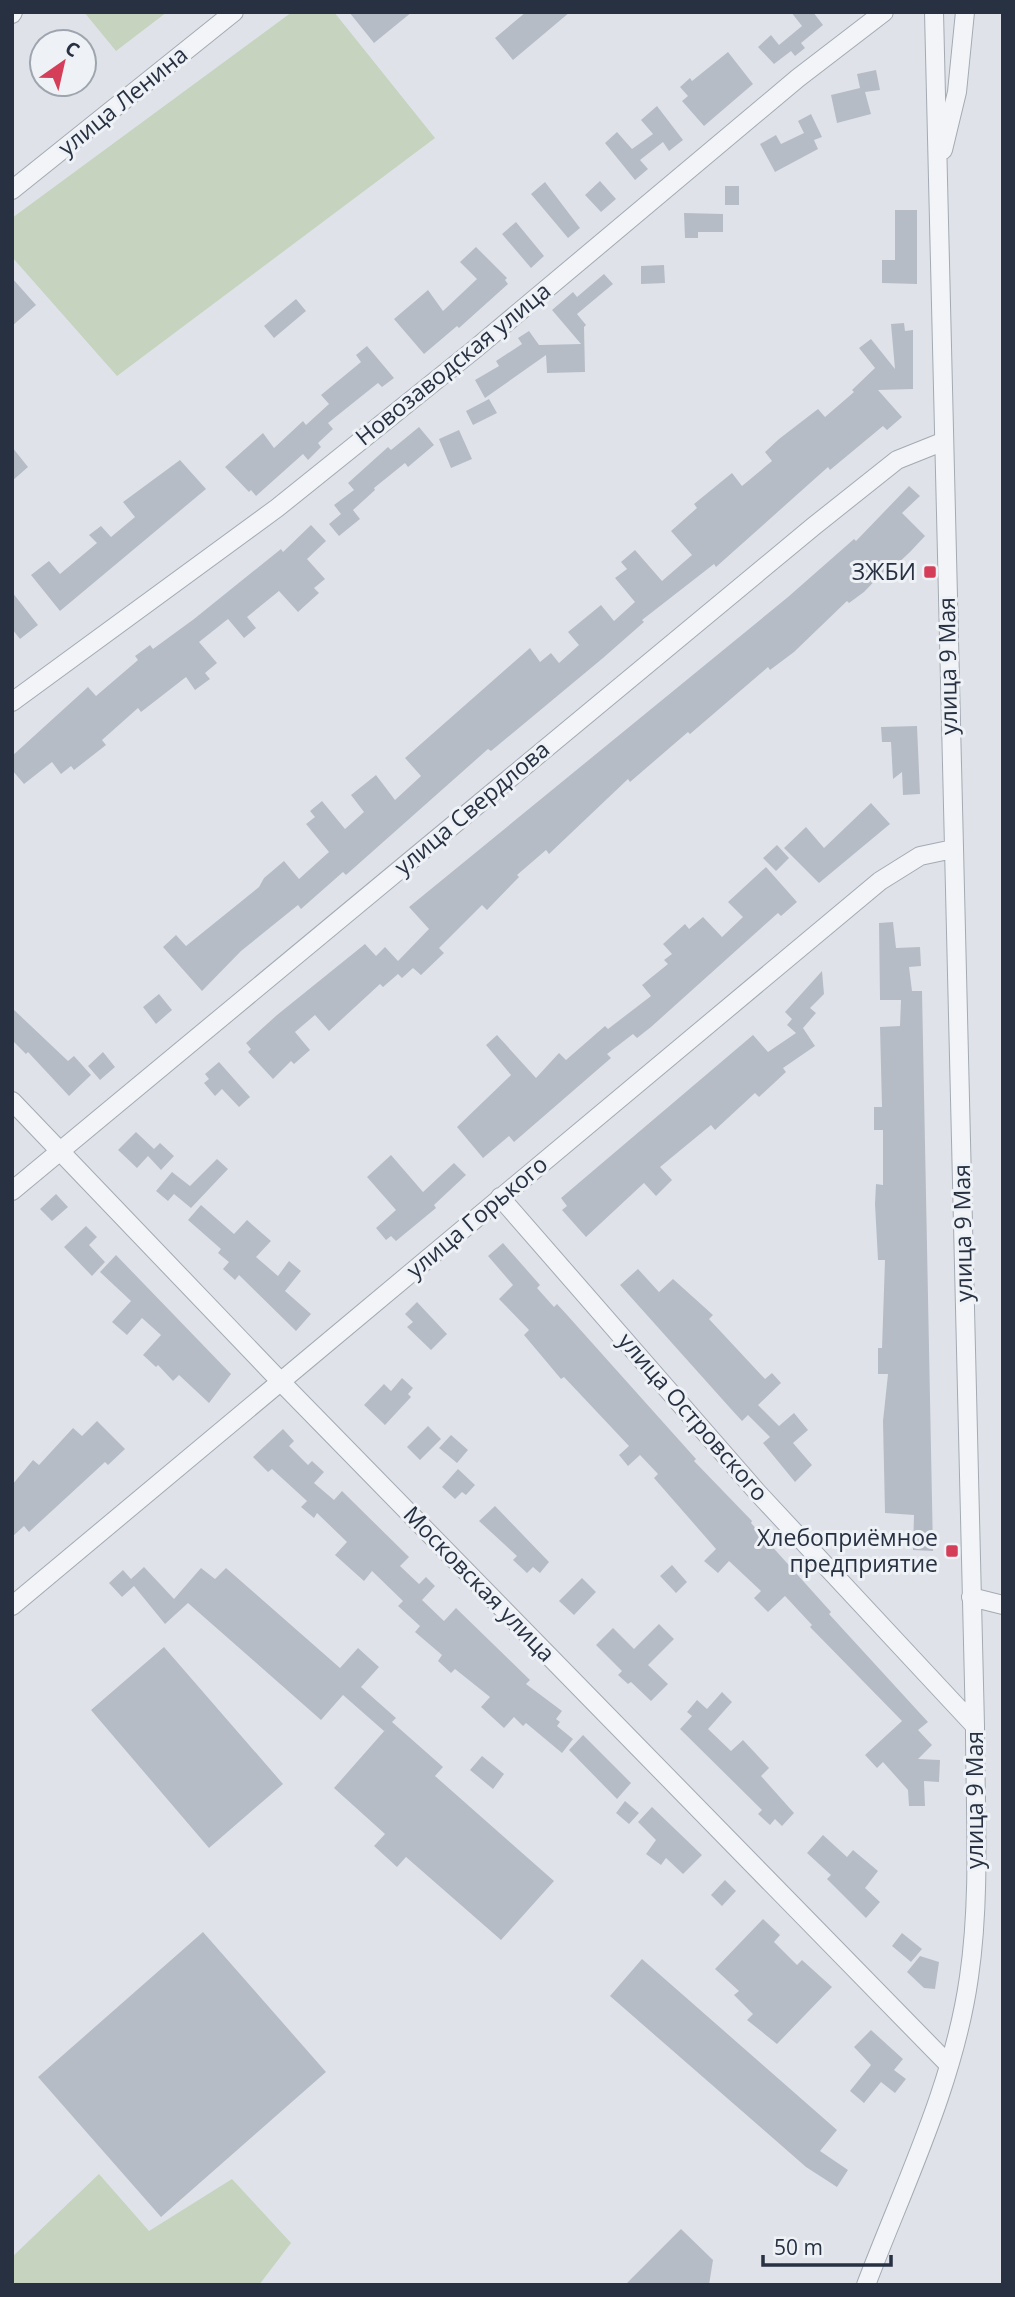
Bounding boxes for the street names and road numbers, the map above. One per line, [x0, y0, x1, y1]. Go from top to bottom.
street label: улица Ленина [51, 38, 194, 162]
street label: Новозаводская улица [348, 274, 557, 452]
street label: улица 9 Мая [930, 597, 964, 735]
street label: улица Свердлова [387, 733, 556, 882]
street label: улица Горького [399, 1148, 554, 1285]
street label: улица 9 Мая [945, 1164, 979, 1302]
street label: улица Островского [612, 1325, 776, 1508]
street label: Московская улица [397, 1498, 563, 1668]
street label: улица 9 Мая [958, 1731, 990, 1869]

